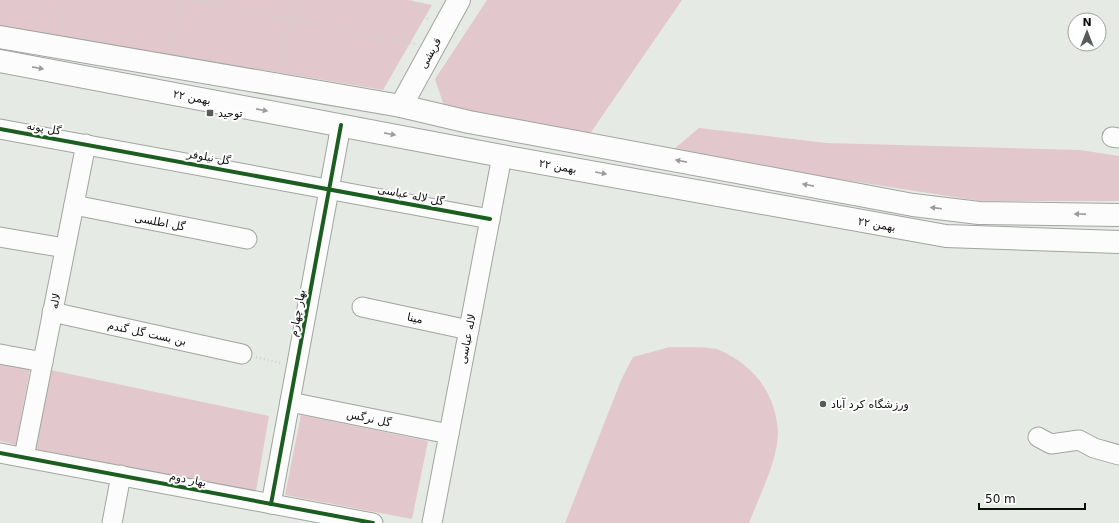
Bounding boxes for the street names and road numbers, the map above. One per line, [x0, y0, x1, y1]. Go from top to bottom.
street label: قریشی [417, 35, 444, 71]
street label: ۲۲ بهمن [172, 87, 212, 108]
street label: گل پونه [26, 119, 63, 138]
street label: گل نیلوفر [185, 147, 233, 168]
street label: ۲۲ بهمن [538, 157, 578, 176]
street label: گل لاله عباسی [376, 183, 446, 208]
street label: گل اطلسی [133, 211, 187, 234]
street label: ۲۲ بهمن [857, 215, 897, 234]
street label: بهار چهارم [287, 288, 308, 338]
street label: لاله [48, 292, 63, 310]
street label: مینا [406, 310, 424, 327]
street label: لاله عباسی [456, 313, 479, 365]
street label: بن بست گل گندم [106, 319, 188, 348]
street label: گل نرگس [345, 407, 393, 430]
street label: بهار دوم [168, 470, 207, 489]

